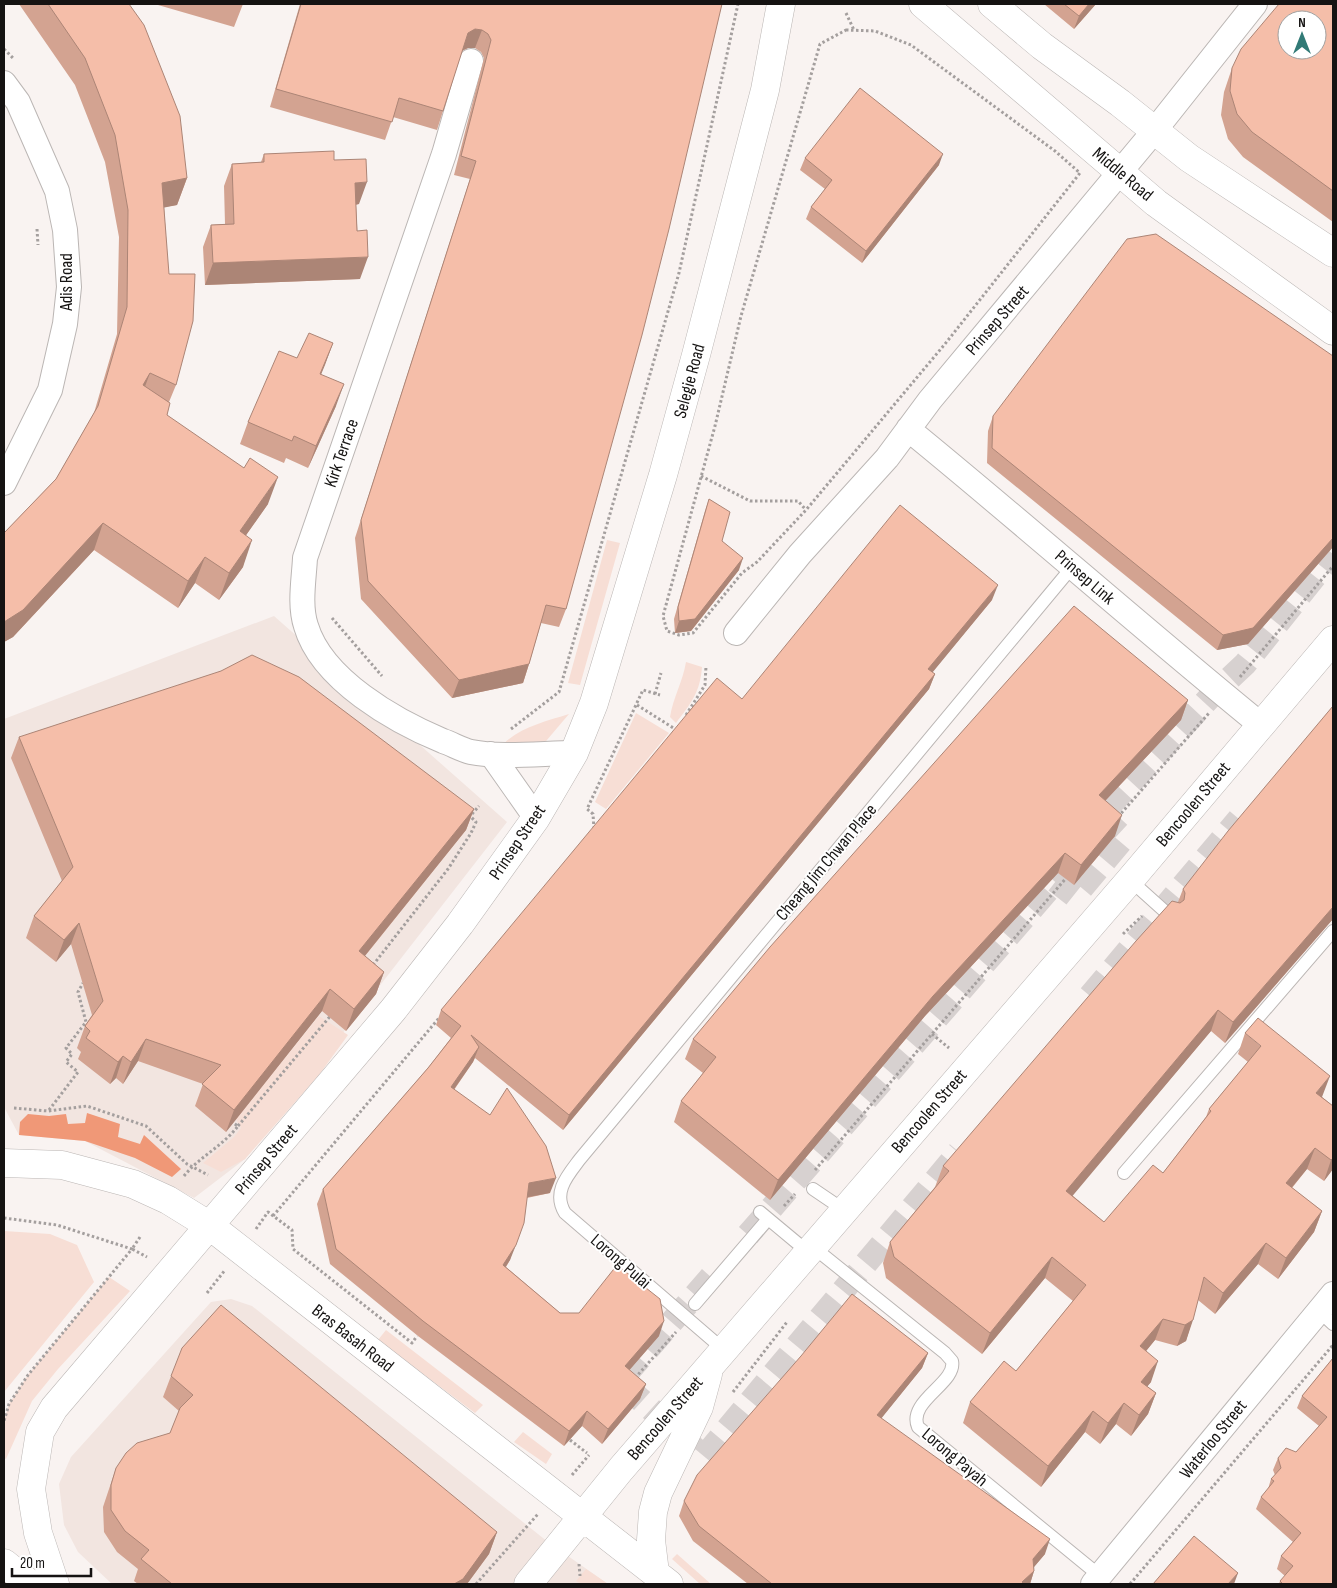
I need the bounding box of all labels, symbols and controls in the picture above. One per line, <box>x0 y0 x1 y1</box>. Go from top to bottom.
north arrow <box>1277 10 1327 60</box>
text: N <box>1298 14 1306 31</box>
street label: Middle Road <box>1088 143 1157 206</box>
street label: Adis Road <box>56 253 77 312</box>
street label: Prinsep Street <box>961 281 1034 360</box>
street label: Selegie Road <box>669 342 709 421</box>
street label: Kirk Terrace <box>320 416 363 490</box>
street label: Prinsep Link <box>1050 546 1119 609</box>
street label: Bencoolen Street <box>1152 757 1235 851</box>
street label: Prinsep Street <box>485 800 550 884</box>
street label: Cheang Jim Chwan Place <box>771 800 881 925</box>
street label: Bencoolen Street <box>887 1065 972 1158</box>
street label: Prinsep Street <box>231 1119 302 1199</box>
street label: Lorong Pulai <box>586 1230 655 1293</box>
street label: Bras Basah Road <box>308 1300 398 1377</box>
street label: Bencoolen Street <box>623 1372 708 1465</box>
street label: Waterloo Street <box>1175 1395 1252 1483</box>
street label: Lorong Payah <box>917 1424 992 1491</box>
scale bar <box>12 1546 91 1578</box>
text: 20 m <box>20 1554 45 1573</box>

